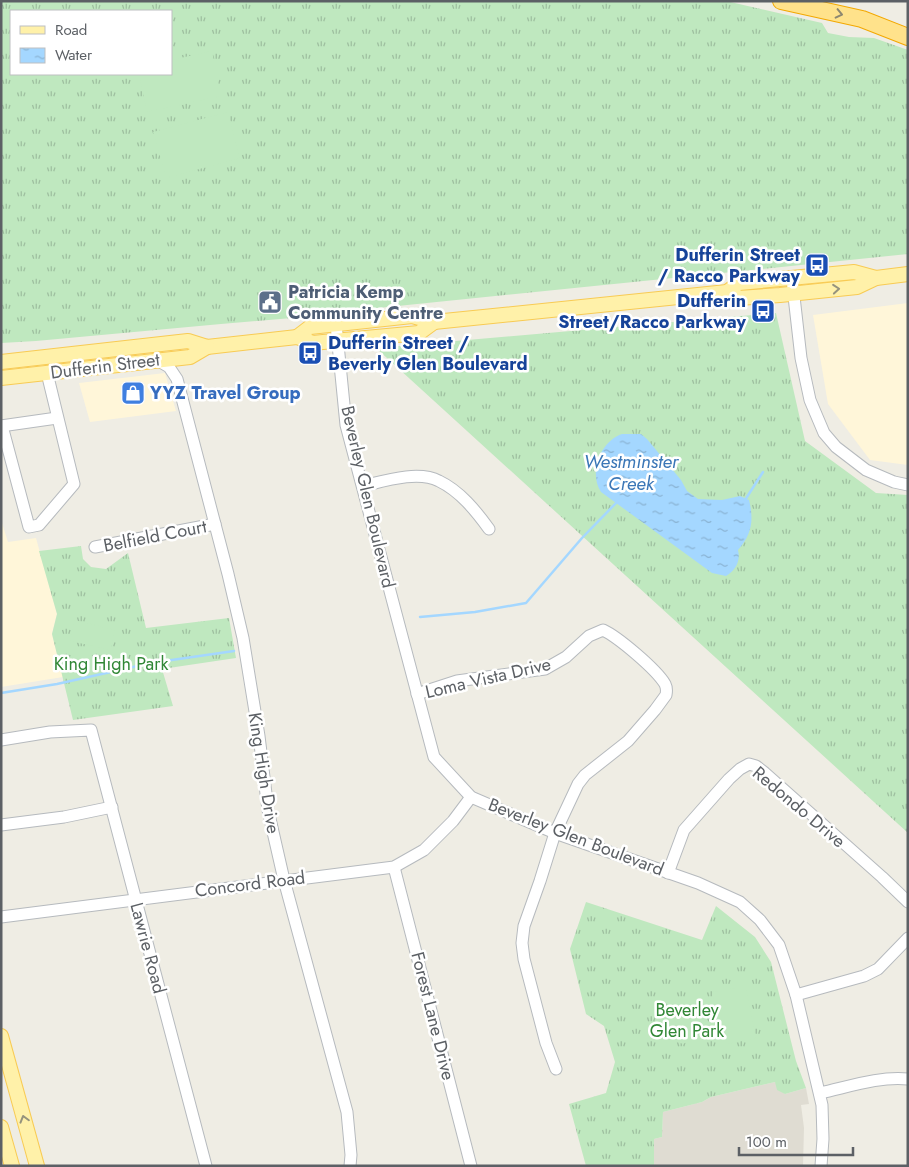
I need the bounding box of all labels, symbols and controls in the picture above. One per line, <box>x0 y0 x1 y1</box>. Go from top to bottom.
one-way arrow <box>834 8 843 19</box>
legend <box>10 10 172 75</box>
text: Road <box>55 19 87 41</box>
text: Water <box>55 44 93 66</box>
place label: Dufferin Street / Racco Parkway <box>657 242 801 289</box>
bus stop icon: Dufferin Street / Racco Parkway <box>804 252 830 278</box>
place label: Patricia Kemp Community Centre <box>288 279 443 326</box>
one-way arrow <box>832 283 840 294</box>
place label: Dufferin Street/Racco Parkway <box>558 288 747 335</box>
public building icon: Patricia Kemp Community Centre <box>257 289 283 315</box>
bus stop icon: Dufferin Street/Racco Parkway <box>750 298 776 324</box>
place label: Dufferin Street / Beverly Glen Boulevard <box>328 330 528 377</box>
bus stop icon: Dufferin Street / Beverly Glen Boulevard <box>297 340 323 366</box>
street label: Dufferin Street <box>49 346 162 386</box>
shop icon: YYZ Travel Group <box>120 380 146 406</box>
place label: YYZ Travel Group <box>149 380 301 406</box>
street label: Beverley Glen Boulevard <box>334 403 402 591</box>
water label: Westminster Creek <box>584 448 680 497</box>
street label: Belfield Court <box>101 513 209 559</box>
park label: King High Park <box>54 651 168 677</box>
street label: Loma Vista Drive <box>423 651 553 705</box>
street label: King High Drive <box>242 710 286 836</box>
street label: Redondo Drive <box>747 760 851 854</box>
street label: Beverley Glen Boulevard <box>484 791 668 883</box>
street label: Concord Road <box>193 864 307 904</box>
street label: Lawrie Road <box>123 900 173 996</box>
street label: Forest Lane Drive <box>405 949 461 1083</box>
park label: Beverley Glen Park <box>650 997 724 1044</box>
one-way arrow <box>19 1114 30 1123</box>
scale bar <box>739 1124 853 1156</box>
text: 100 m <box>746 1131 787 1153</box>

